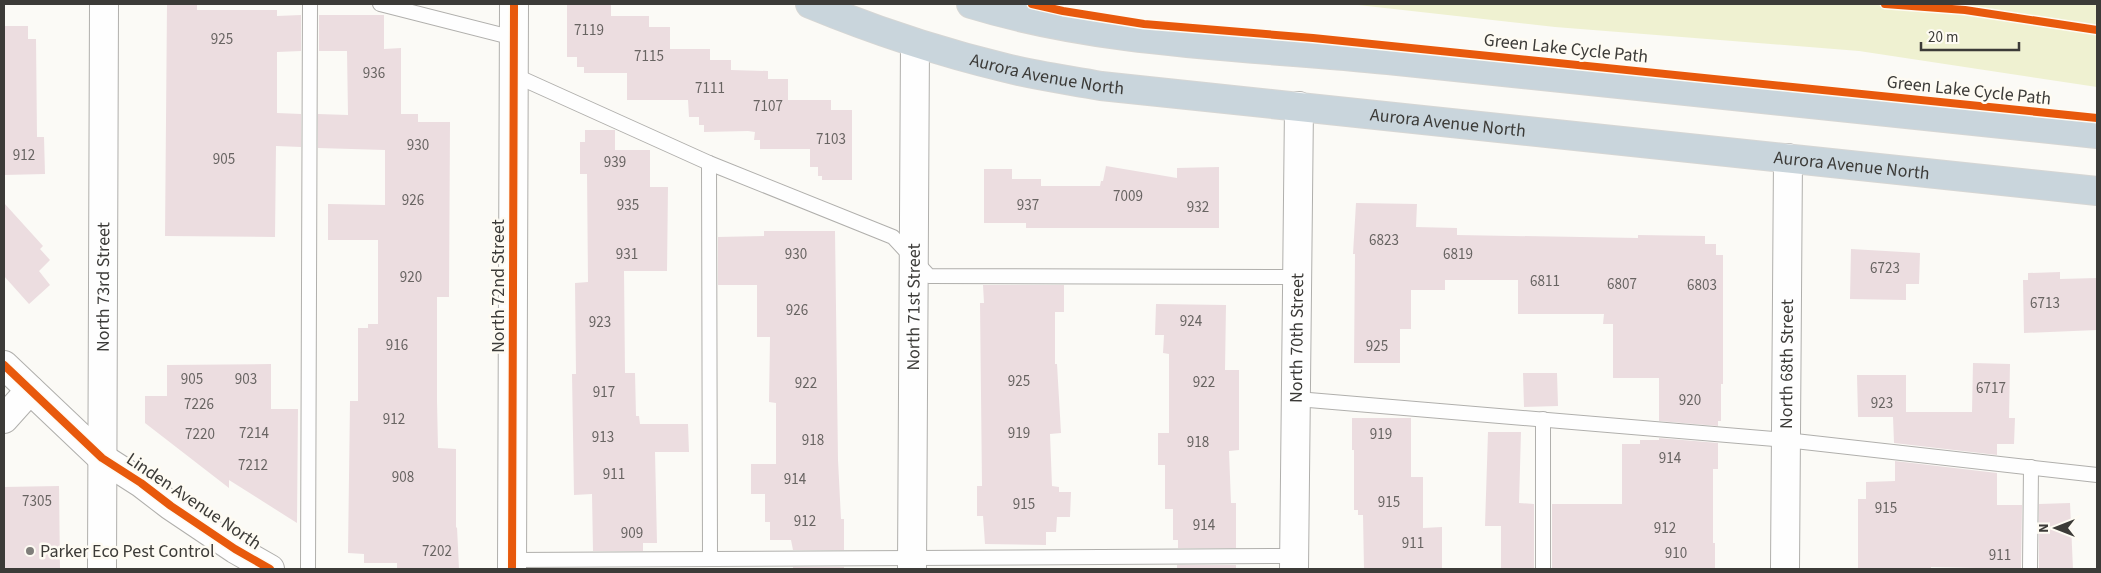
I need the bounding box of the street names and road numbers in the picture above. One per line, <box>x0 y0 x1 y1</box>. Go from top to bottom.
street label: Green Lake Cycle Path <box>1482 27 1649 70</box>
street label: Aurora Avenue North <box>967 47 1125 101</box>
street label: Green Lake Cycle Path <box>1885 69 2052 112</box>
street label: Aurora Avenue North <box>1369 102 1527 144</box>
street label: Aurora Avenue North <box>1773 145 1931 186</box>
street label: North 72nd Street <box>486 219 511 353</box>
street label: North 73rd Street <box>91 222 116 352</box>
street label: North 71st Street <box>901 243 927 371</box>
street label: North 70th Street <box>1284 273 1310 403</box>
street label: North 68th Street <box>1774 299 1800 429</box>
street label: Linden Avenue North <box>121 447 266 556</box>

